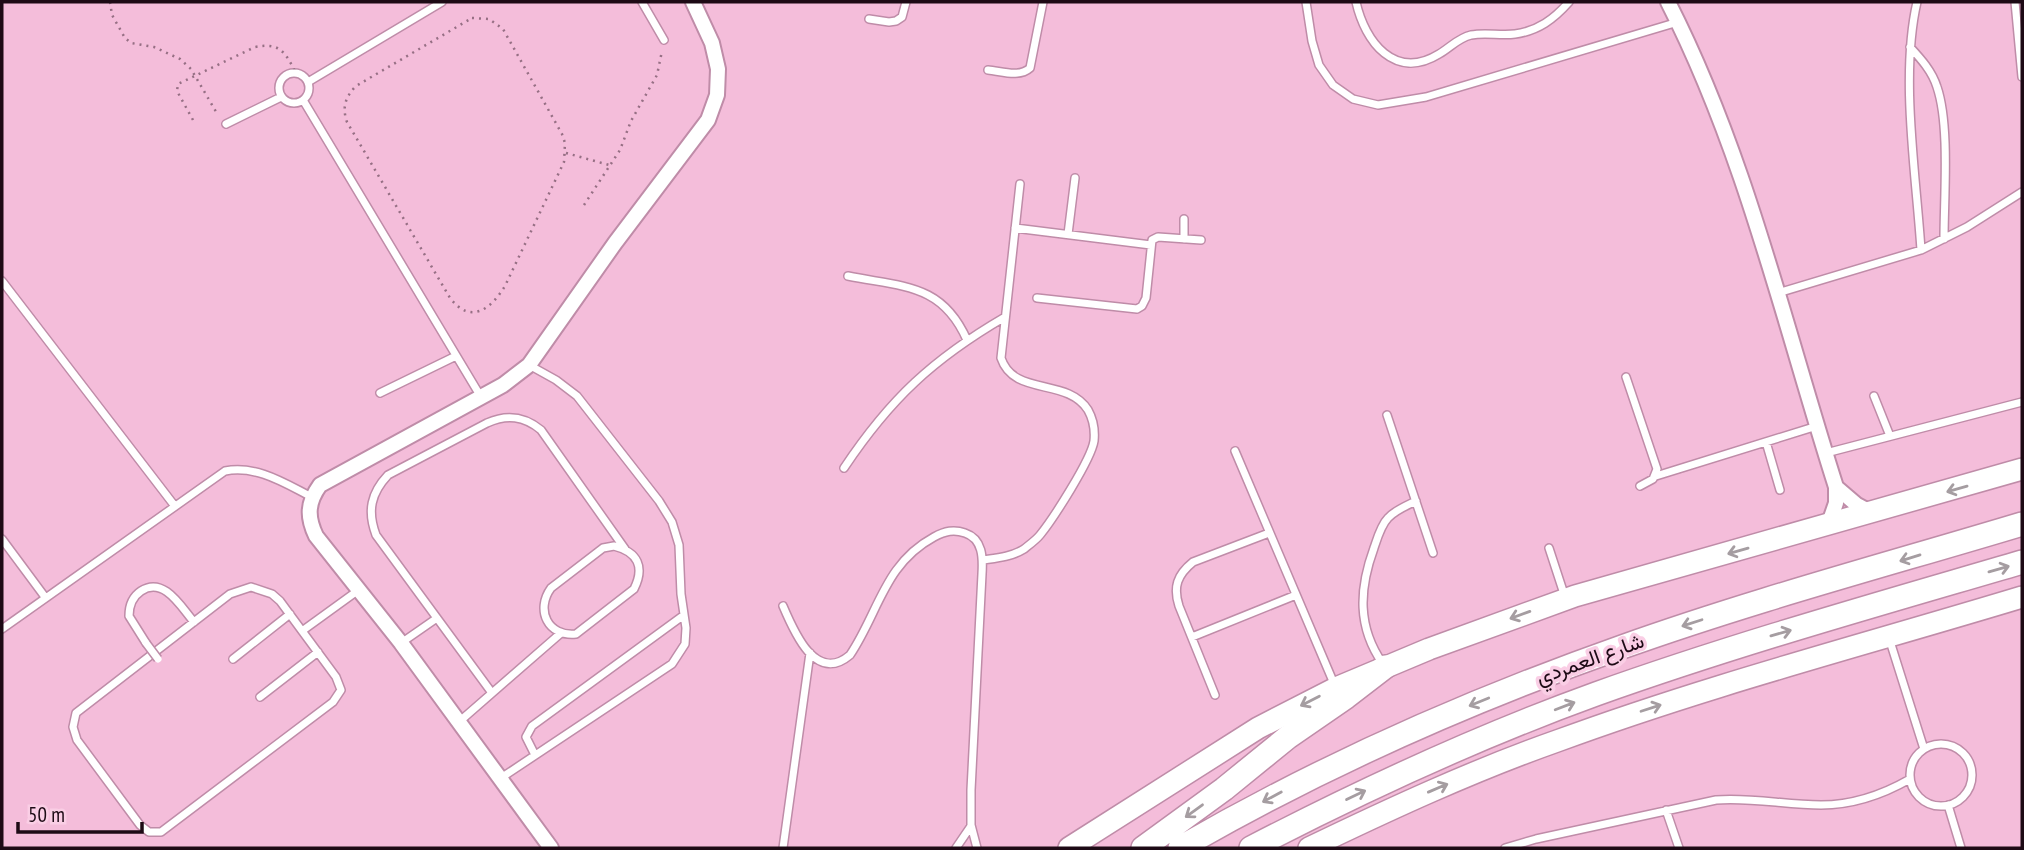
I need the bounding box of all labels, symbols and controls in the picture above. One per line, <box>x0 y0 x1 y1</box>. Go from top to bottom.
one-way arrow <box>1946 483 1968 496</box>
one-way arrow <box>1727 545 1750 558</box>
one-way arrow <box>1899 552 1921 565</box>
one-way arrow <box>1988 561 2010 574</box>
one-way arrow <box>1509 610 1531 622</box>
one-way arrow <box>1681 618 1703 631</box>
one-way arrow <box>1769 626 1791 639</box>
street label: شارع العمردي <box>1532 627 1649 694</box>
one-way arrow <box>1300 695 1320 709</box>
one-way arrow <box>1468 696 1490 709</box>
one-way arrow <box>1554 698 1575 711</box>
one-way arrow <box>1639 701 1661 714</box>
one-way arrow <box>1427 781 1448 794</box>
one-way arrow <box>1345 788 1366 802</box>
scale bar <box>18 790 142 834</box>
one-way arrow <box>1262 791 1283 805</box>
text: 50 m <box>28 801 65 828</box>
one-way arrow <box>1185 804 1204 819</box>

